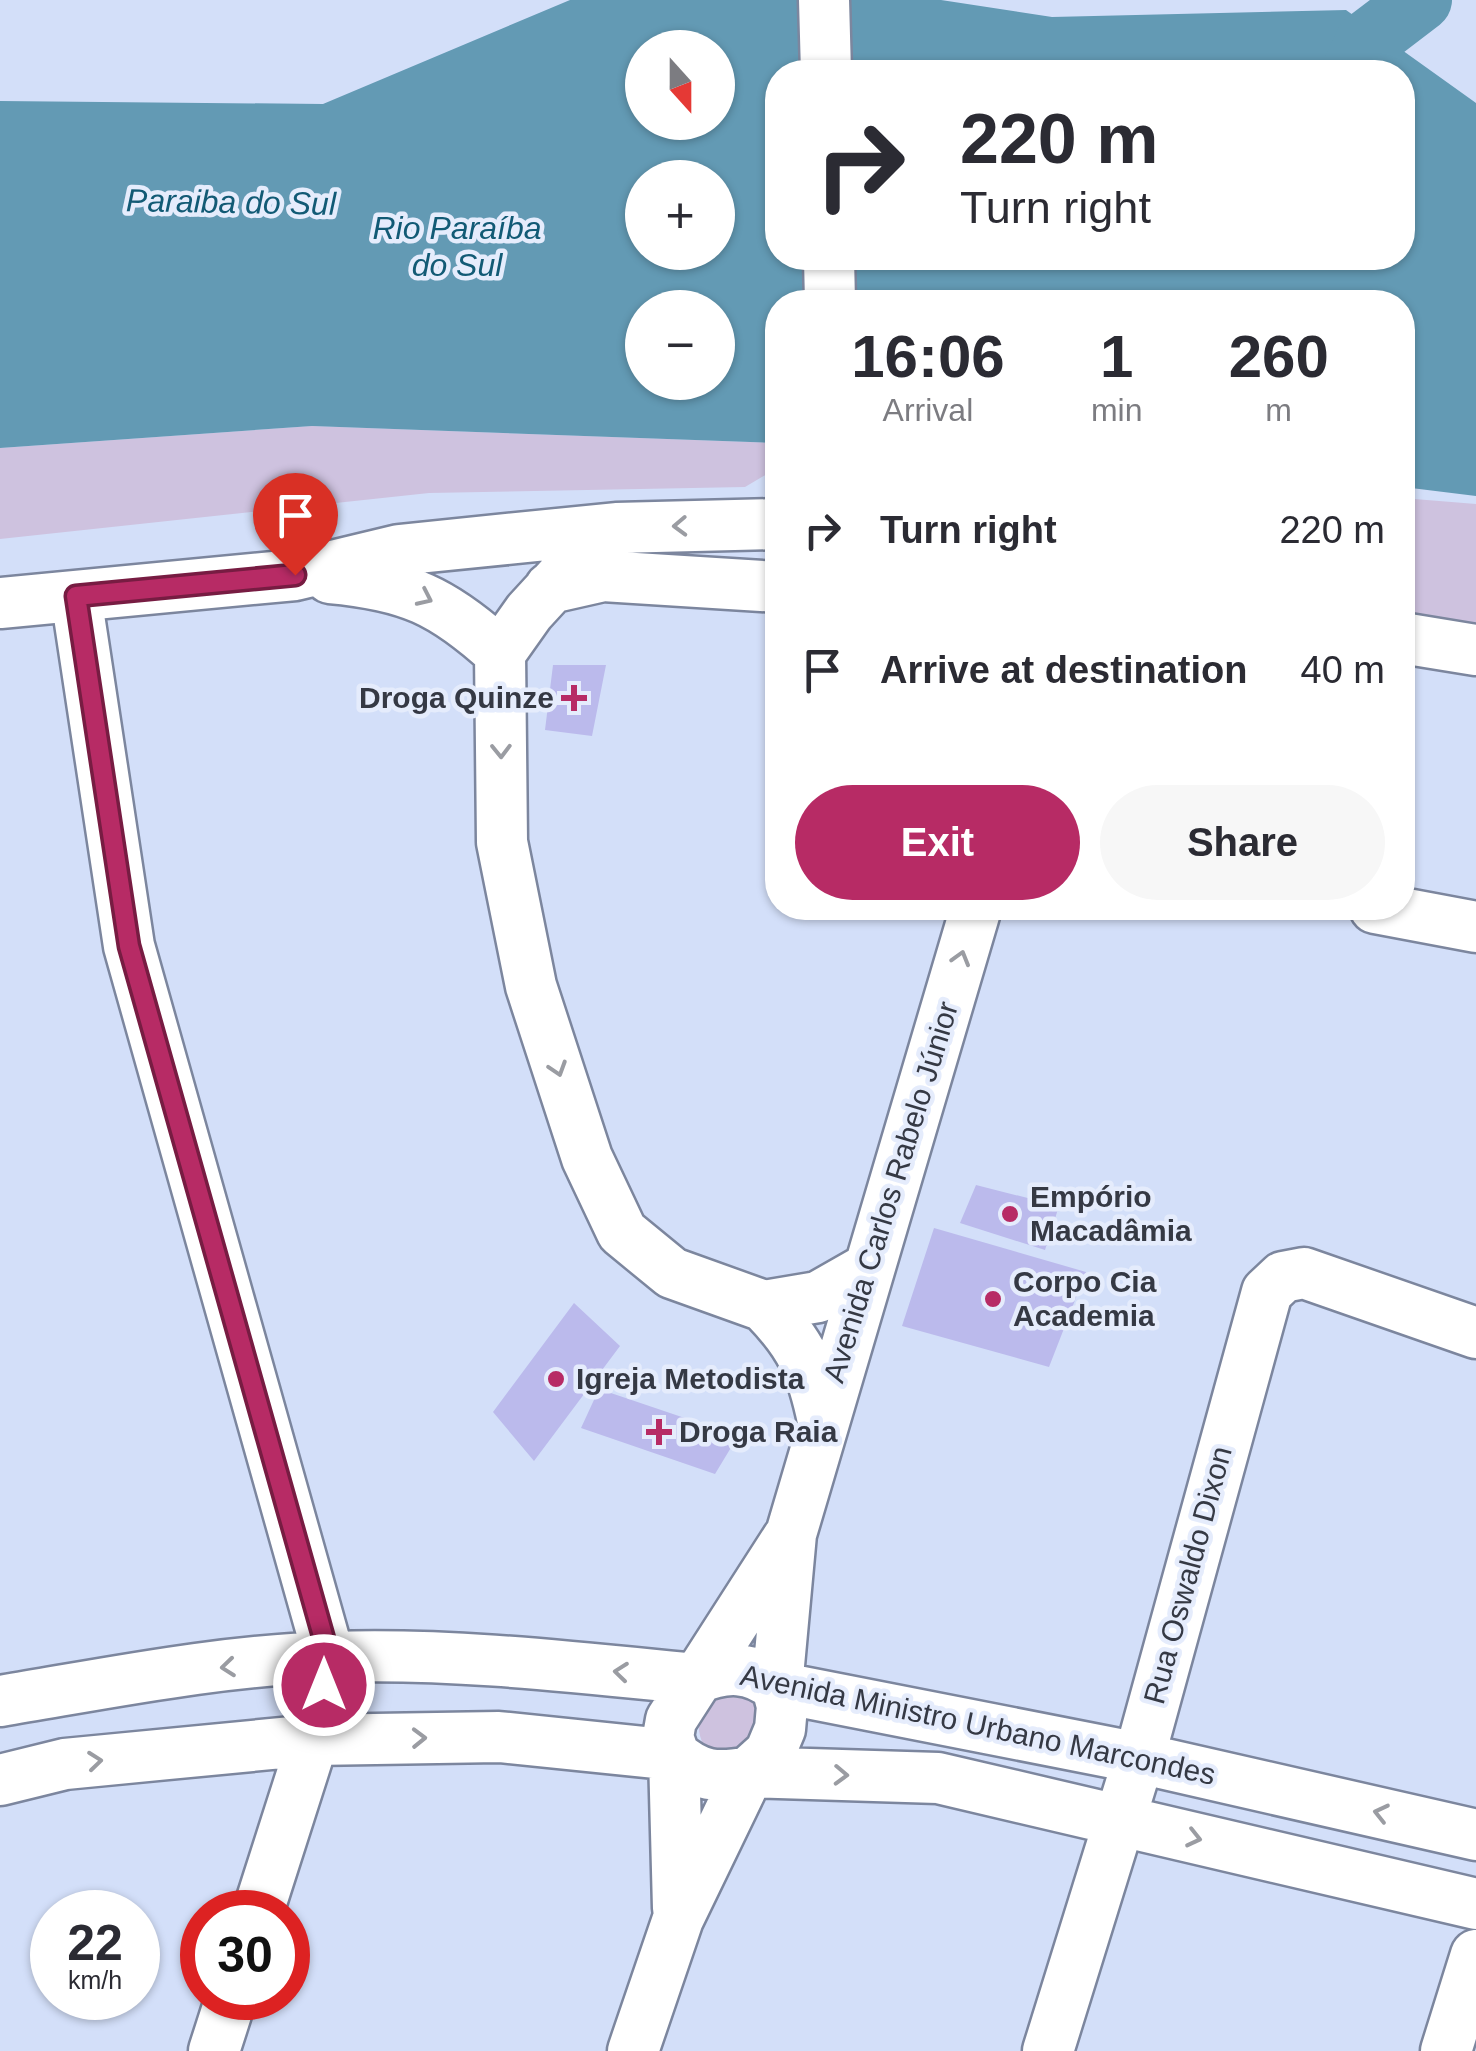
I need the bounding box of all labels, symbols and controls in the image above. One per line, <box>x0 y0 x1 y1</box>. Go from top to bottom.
north arrow <box>625 30 735 140</box>
map controls <box>625 30 735 400</box>
icon: right <box>795 100 925 230</box>
text: 220 m <box>960 100 1158 178</box>
button: + <box>625 160 735 270</box>
water label: Paraiba do Sul <box>126 182 337 222</box>
text: Turn right <box>960 182 1151 233</box>
water label: Rio Paraíba do Sul <box>373 210 541 283</box>
button: − <box>625 290 735 400</box>
text: 16:06 <box>851 323 1005 390</box>
text: 1 <box>1100 323 1133 390</box>
text: 260 <box>1229 323 1329 390</box>
text: Arrival <box>883 392 973 428</box>
text: min <box>1091 392 1142 428</box>
text: m <box>1265 392 1292 428</box>
pin <box>253 473 338 576</box>
icon: arrive <box>268 488 323 543</box>
icon: right <box>795 503 850 558</box>
text: Turn right <box>880 509 1057 551</box>
text: 220 m <box>1279 509 1385 551</box>
one-way arrow <box>672 515 688 536</box>
one-way arrow <box>415 586 433 606</box>
icon: arrive <box>795 643 850 698</box>
text: Arrive at destination <box>880 649 1247 691</box>
text: 40 m <box>1301 649 1385 691</box>
place label: Droga Quinze <box>359 681 554 714</box>
marker: Droga Quinze <box>563 687 585 709</box>
one-way arrow <box>490 744 512 759</box>
button: Exit <box>795 785 1080 900</box>
button: Share <box>1100 785 1385 900</box>
one-way arrow <box>949 951 970 968</box>
street label: Avenida Carlos Rabelo Júnior <box>817 998 964 1386</box>
one-way arrow <box>546 1059 566 1076</box>
place label: Empório Macadâmia <box>1030 1180 1192 1247</box>
marker: Empório Macadâmia <box>999 1203 1021 1225</box>
place label: Corpo Cia Academia <box>1013 1265 1157 1332</box>
marker: Corpo Cia Academia <box>982 1288 1004 1310</box>
place label: Igreja Metodista <box>576 1362 805 1395</box>
marker: Igreja Metodista <box>545 1368 567 1390</box>
place label: Droga Raia <box>679 1415 838 1448</box>
marker: Droga Raia <box>648 1421 670 1443</box>
street label: Rua Oswaldo Dixon <box>1137 1443 1238 1707</box>
position arrow <box>272 1633 376 1737</box>
one-way arrow <box>219 1656 235 1678</box>
street label: Avenida Ministro Urbano Marcondes <box>738 1658 1219 1791</box>
one-way arrow <box>613 1662 629 1683</box>
one-way arrow <box>412 1728 428 1749</box>
one-way arrow <box>88 1751 104 1773</box>
one-way arrow <box>833 1764 849 1785</box>
one-way arrow <box>1373 1804 1390 1825</box>
one-way arrow <box>1185 1826 1202 1847</box>
speed limit sign: 30 <box>180 1890 310 2020</box>
text: 22 <box>67 1915 123 1971</box>
text: km/h <box>68 1966 122 1994</box>

